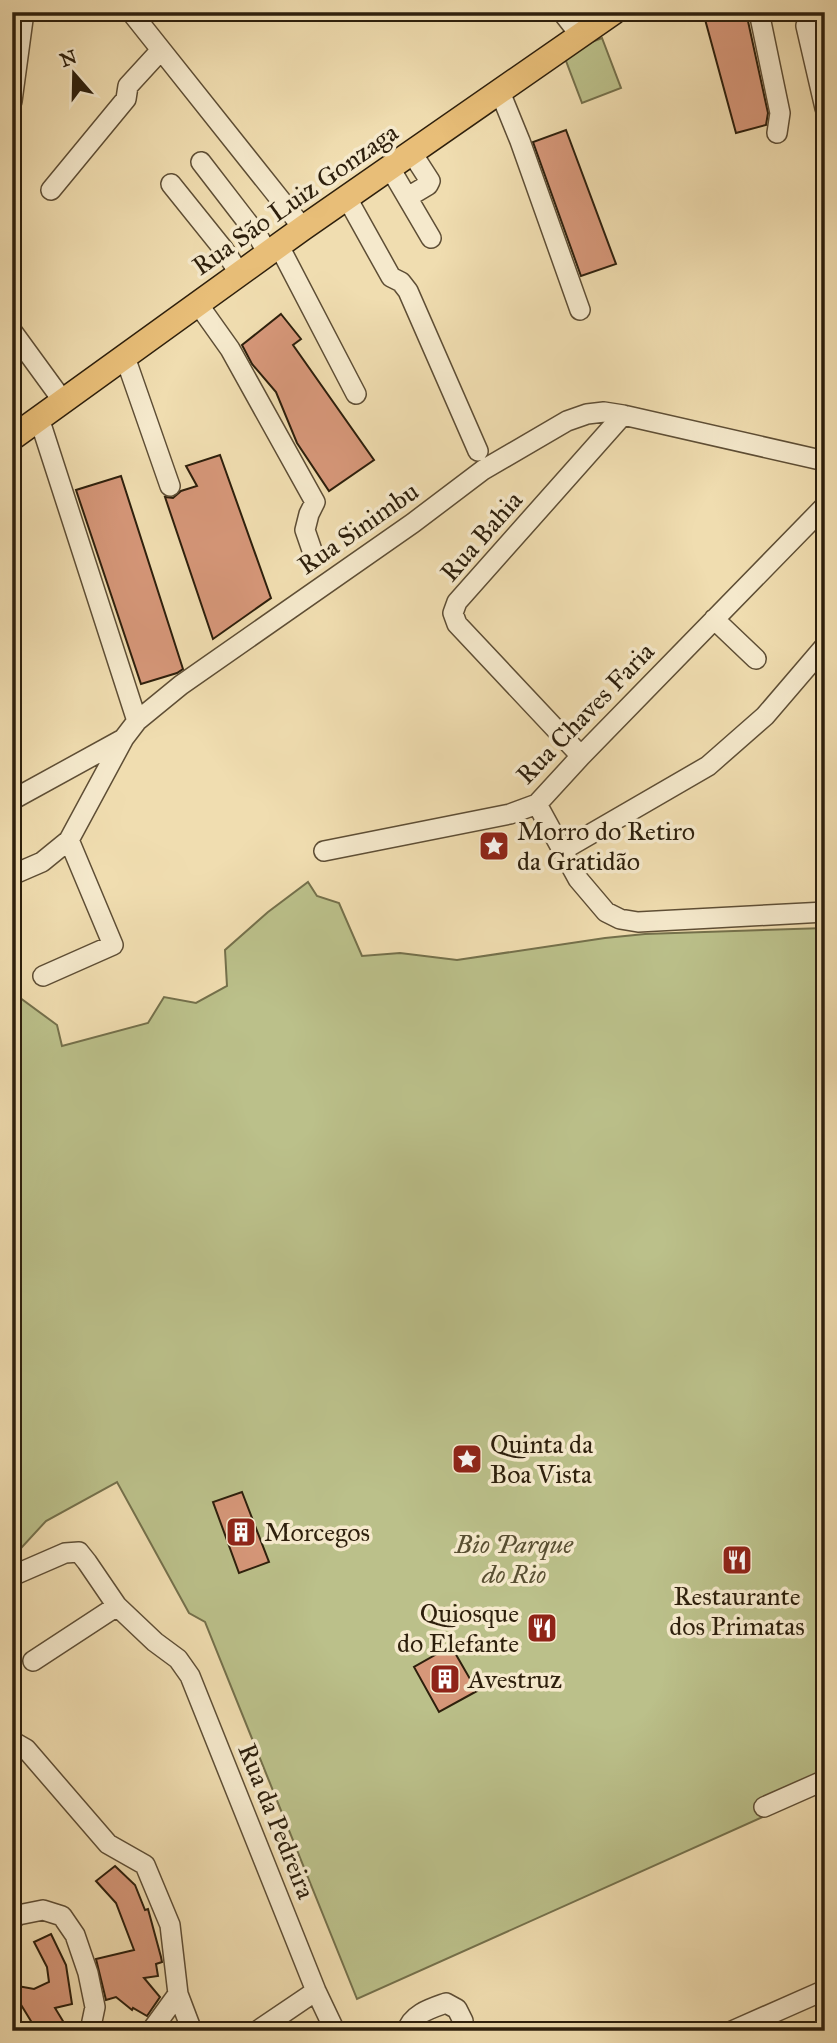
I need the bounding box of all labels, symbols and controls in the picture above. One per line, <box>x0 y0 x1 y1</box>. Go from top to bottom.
north arrow <box>38 38 108 108</box>
text: N <box>57 45 80 72</box>
street label: Rua São Luiz Gonzaga <box>186 116 404 282</box>
street label: Rua Sinimbu <box>292 475 425 581</box>
street label: Rua Bahia <box>433 484 529 588</box>
street label: Rua Chaves Faria <box>509 635 661 791</box>
place label: Morro do Retiro da Gratidão <box>517 815 695 877</box>
place icon: Morro do Retiro da Gratidão <box>477 829 511 863</box>
place label: Quinta da Boa Vista <box>490 1428 593 1490</box>
place icon: Quinta da Boa Vista <box>450 1442 484 1476</box>
building icon: Morcegos <box>224 1515 258 1549</box>
place label: Morcegos <box>264 1516 370 1548</box>
park label: Bio Parque do Rio <box>454 1528 574 1590</box>
restaurant icon: Restaurante dos Primatas <box>720 1543 754 1577</box>
place label: Restaurante dos Primatas <box>669 1580 805 1642</box>
place label: Quiosque do Elefante <box>397 1597 519 1659</box>
restaurant icon: Quiosque do Elefante <box>525 1611 559 1645</box>
building icon: Avestruz <box>428 1662 462 1696</box>
place label: Avestruz <box>467 1663 562 1695</box>
street label: Rua da Pedreira <box>231 1739 323 1903</box>

